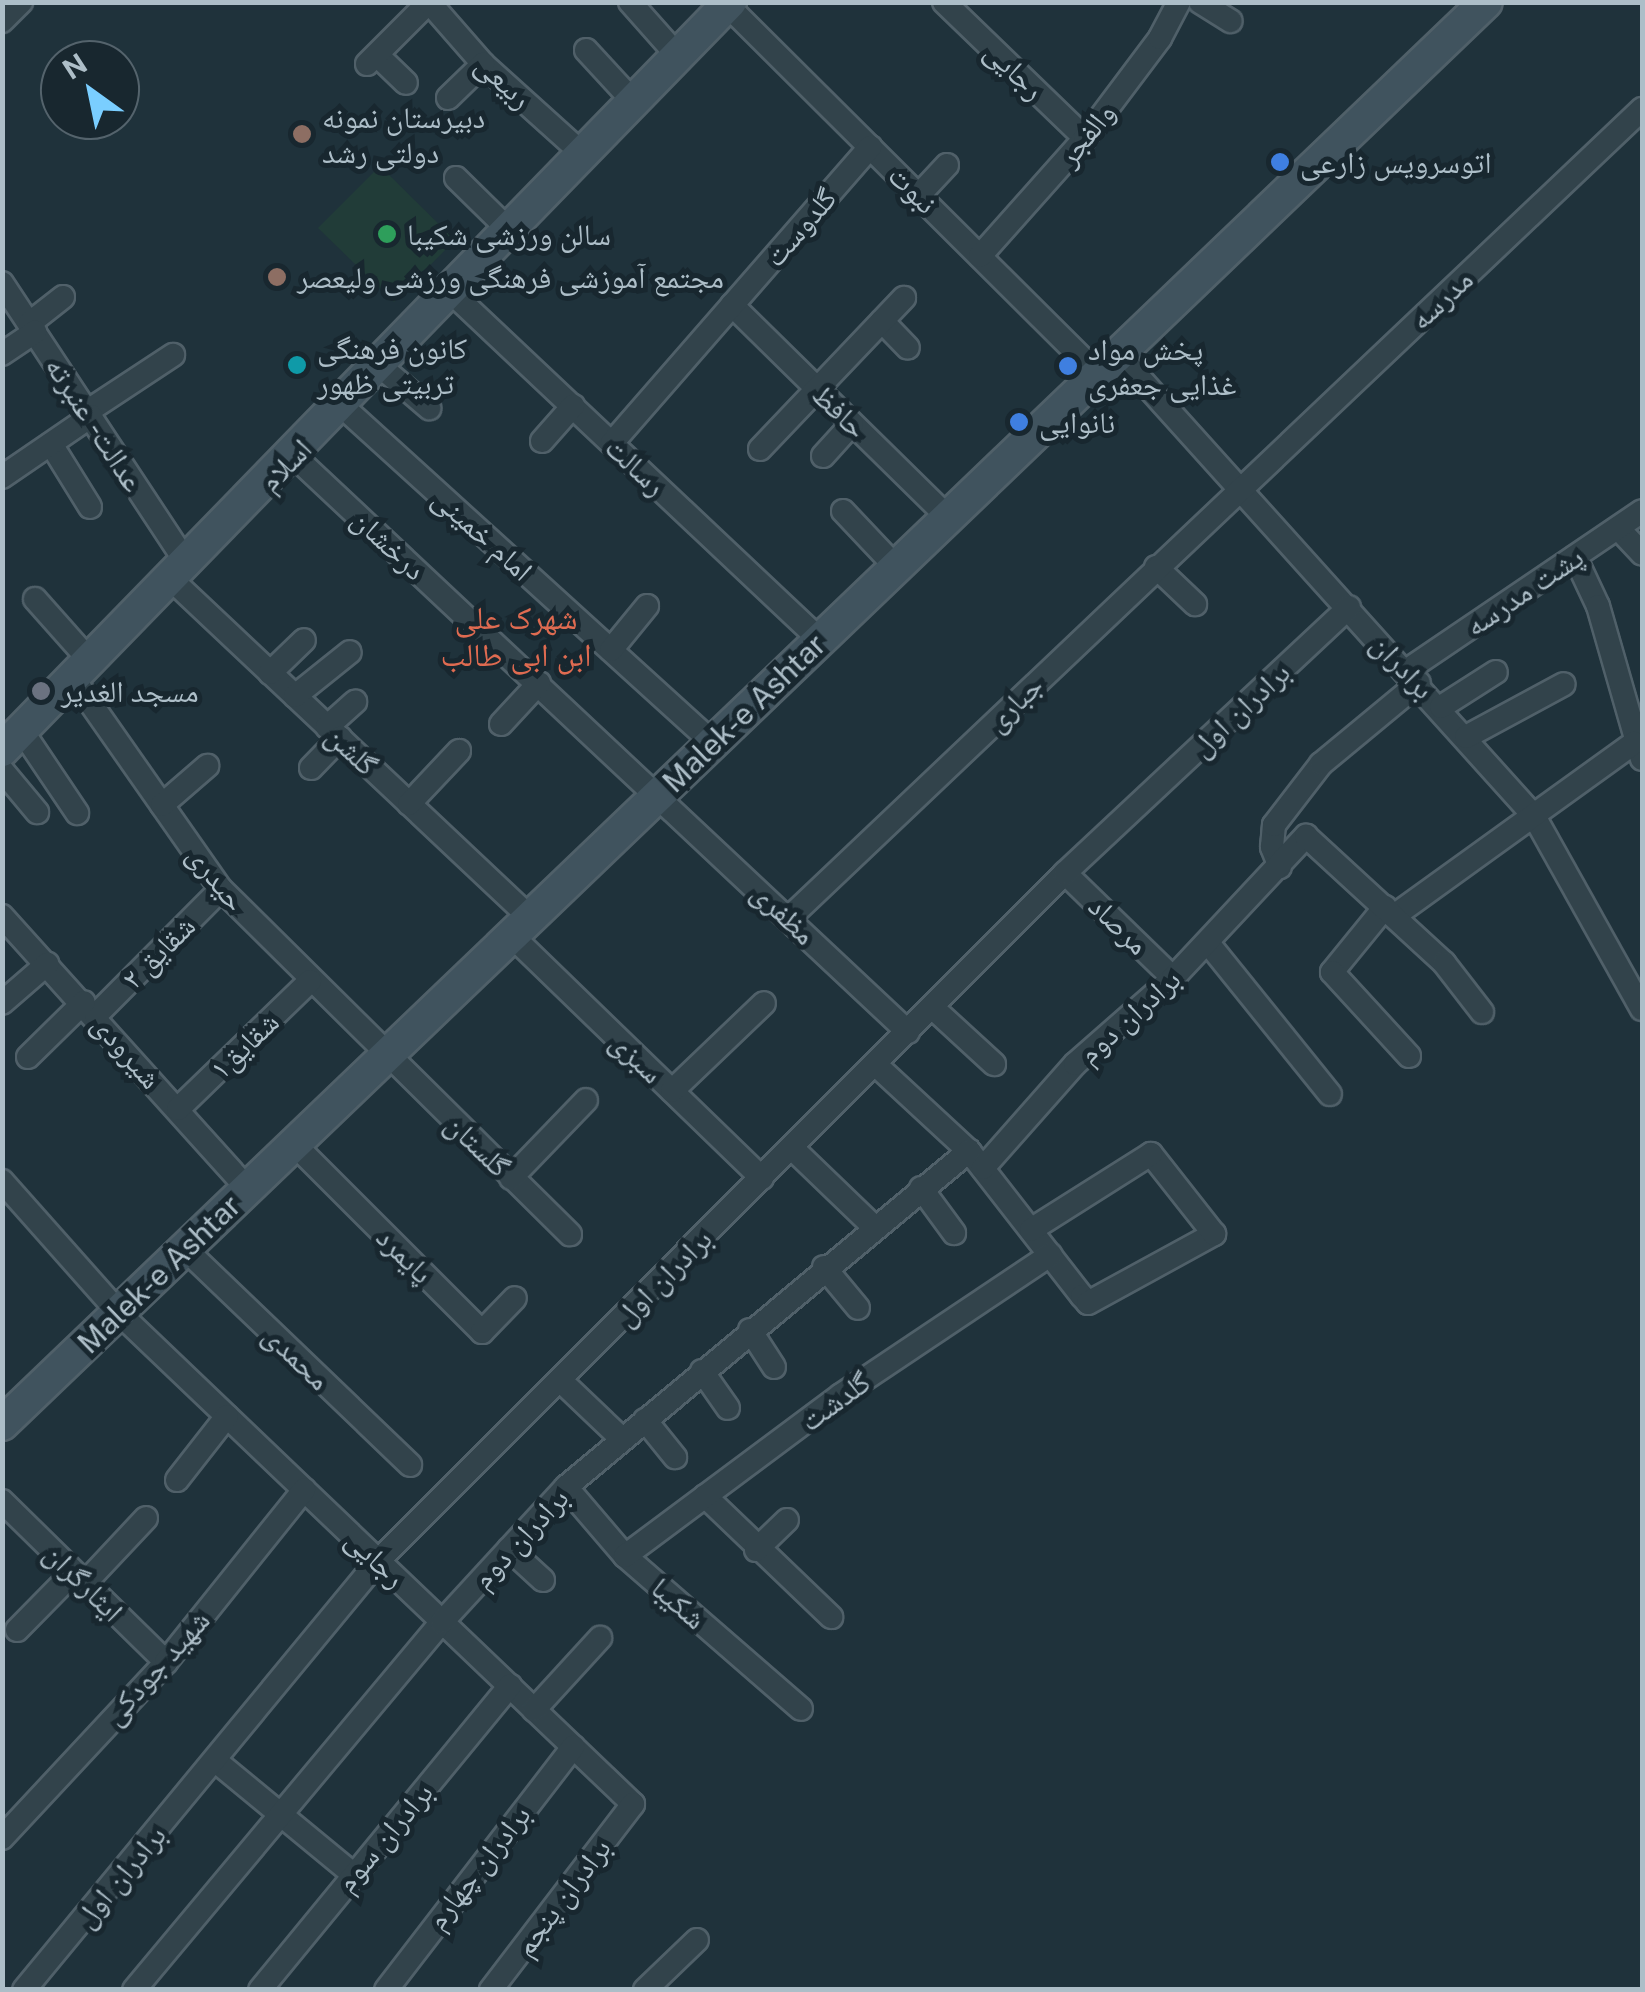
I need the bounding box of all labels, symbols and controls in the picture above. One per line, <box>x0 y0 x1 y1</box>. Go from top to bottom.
street label: رجایی <box>978 33 1052 107</box>
north arrow <box>40 40 140 140</box>
text: N <box>56 46 93 86</box>
street label: ربیعی <box>468 46 540 116</box>
street label: والفجر <box>1050 95 1122 173</box>
place label: دبیرستان نمونه دولتی رشد <box>322 99 485 170</box>
marker: دبیرستان نمونه دولتی رشد <box>291 123 313 145</box>
place label: اتوسرویس زارعی <box>1300 144 1492 180</box>
marker: اتوسرویس زارعی <box>1269 151 1291 173</box>
street label: نبوت <box>881 157 945 221</box>
street label: گلدوست <box>756 180 844 274</box>
place label: سالن ورزشی شکیبا <box>407 216 611 252</box>
marker: سالن ورزشی شکیبا <box>376 223 398 245</box>
place label: مجتمع آموزشی فرهنگی ورزشی ولیعصر <box>297 259 724 295</box>
street label: مدرسه <box>1402 261 1480 337</box>
marker: مجتمع آموزشی فرهنگی ورزشی ولیعصر <box>266 266 288 288</box>
place label: کانون فرهنگی تربیتی ظهور <box>317 330 467 400</box>
place label: پخش مواد غذایی جعفری <box>1088 331 1236 402</box>
street label: عدالت - عنبرته <box>36 346 154 502</box>
marker: کانون فرهنگی تربیتی ظهور <box>286 354 308 376</box>
marker: پخش مواد غذایی جعفری <box>1057 355 1079 377</box>
street label: حافظ <box>805 376 875 446</box>
place label: نانوایی <box>1039 404 1115 440</box>
marker: نانوایی <box>1008 411 1030 433</box>
street label: رسالت <box>598 429 674 503</box>
street label: اسلام <box>251 431 319 499</box>
street label: امام خمینی <box>426 480 540 588</box>
street label: درخشان <box>344 501 434 587</box>
street label: پشت مدرسه <box>1458 538 1590 644</box>
district label: شهرک علی ابن ابی طالب <box>440 600 592 675</box>
street label: Malek-e Ashtar <box>655 626 833 800</box>
street label: برادران <box>1364 626 1442 706</box>
street label: برادران اول <box>1183 654 1297 764</box>
street label: جباری <box>978 667 1050 739</box>
place label: مسجد الغدیر <box>61 673 199 709</box>
marker: مسجد الغدیر <box>30 680 52 702</box>
street label: گلشن <box>319 717 385 783</box>
street label: حیدری <box>180 838 254 918</box>
street label: مظفری <box>745 874 823 952</box>
street label: مرصاد <box>1082 888 1156 962</box>
street label: شقایق ۲ <box>114 908 202 996</box>
street label: برادران دوم <box>1071 961 1187 1071</box>
street label: شقایق۱ <box>202 1004 286 1086</box>
street label: شیرودی <box>85 1006 169 1096</box>
street label: سبزی <box>603 1024 671 1090</box>
street label: گلستان <box>438 1106 518 1184</box>
street label: Malek-e Ashtar <box>70 1187 248 1361</box>
street label: پایمرد <box>369 1219 441 1291</box>
street label: برادران اول <box>607 1221 719 1333</box>
street label: محمدی <box>256 1317 338 1397</box>
street label: گلدشت <box>793 1363 877 1439</box>
street label: برادران دوم <box>464 1480 576 1596</box>
street label: رجایی <box>339 1521 413 1595</box>
street label: ایثارگران <box>37 1535 131 1629</box>
street label: شکیبا <box>644 1570 714 1636</box>
street label: شهید جودکی <box>95 1602 217 1732</box>
street label: برادران سوم <box>328 1775 440 1899</box>
street label: برادران چهارم <box>418 1798 538 1936</box>
street label: برادران اول <box>67 1817 173 1935</box>
street label: برادران پنجم <box>506 1831 618 1963</box>

